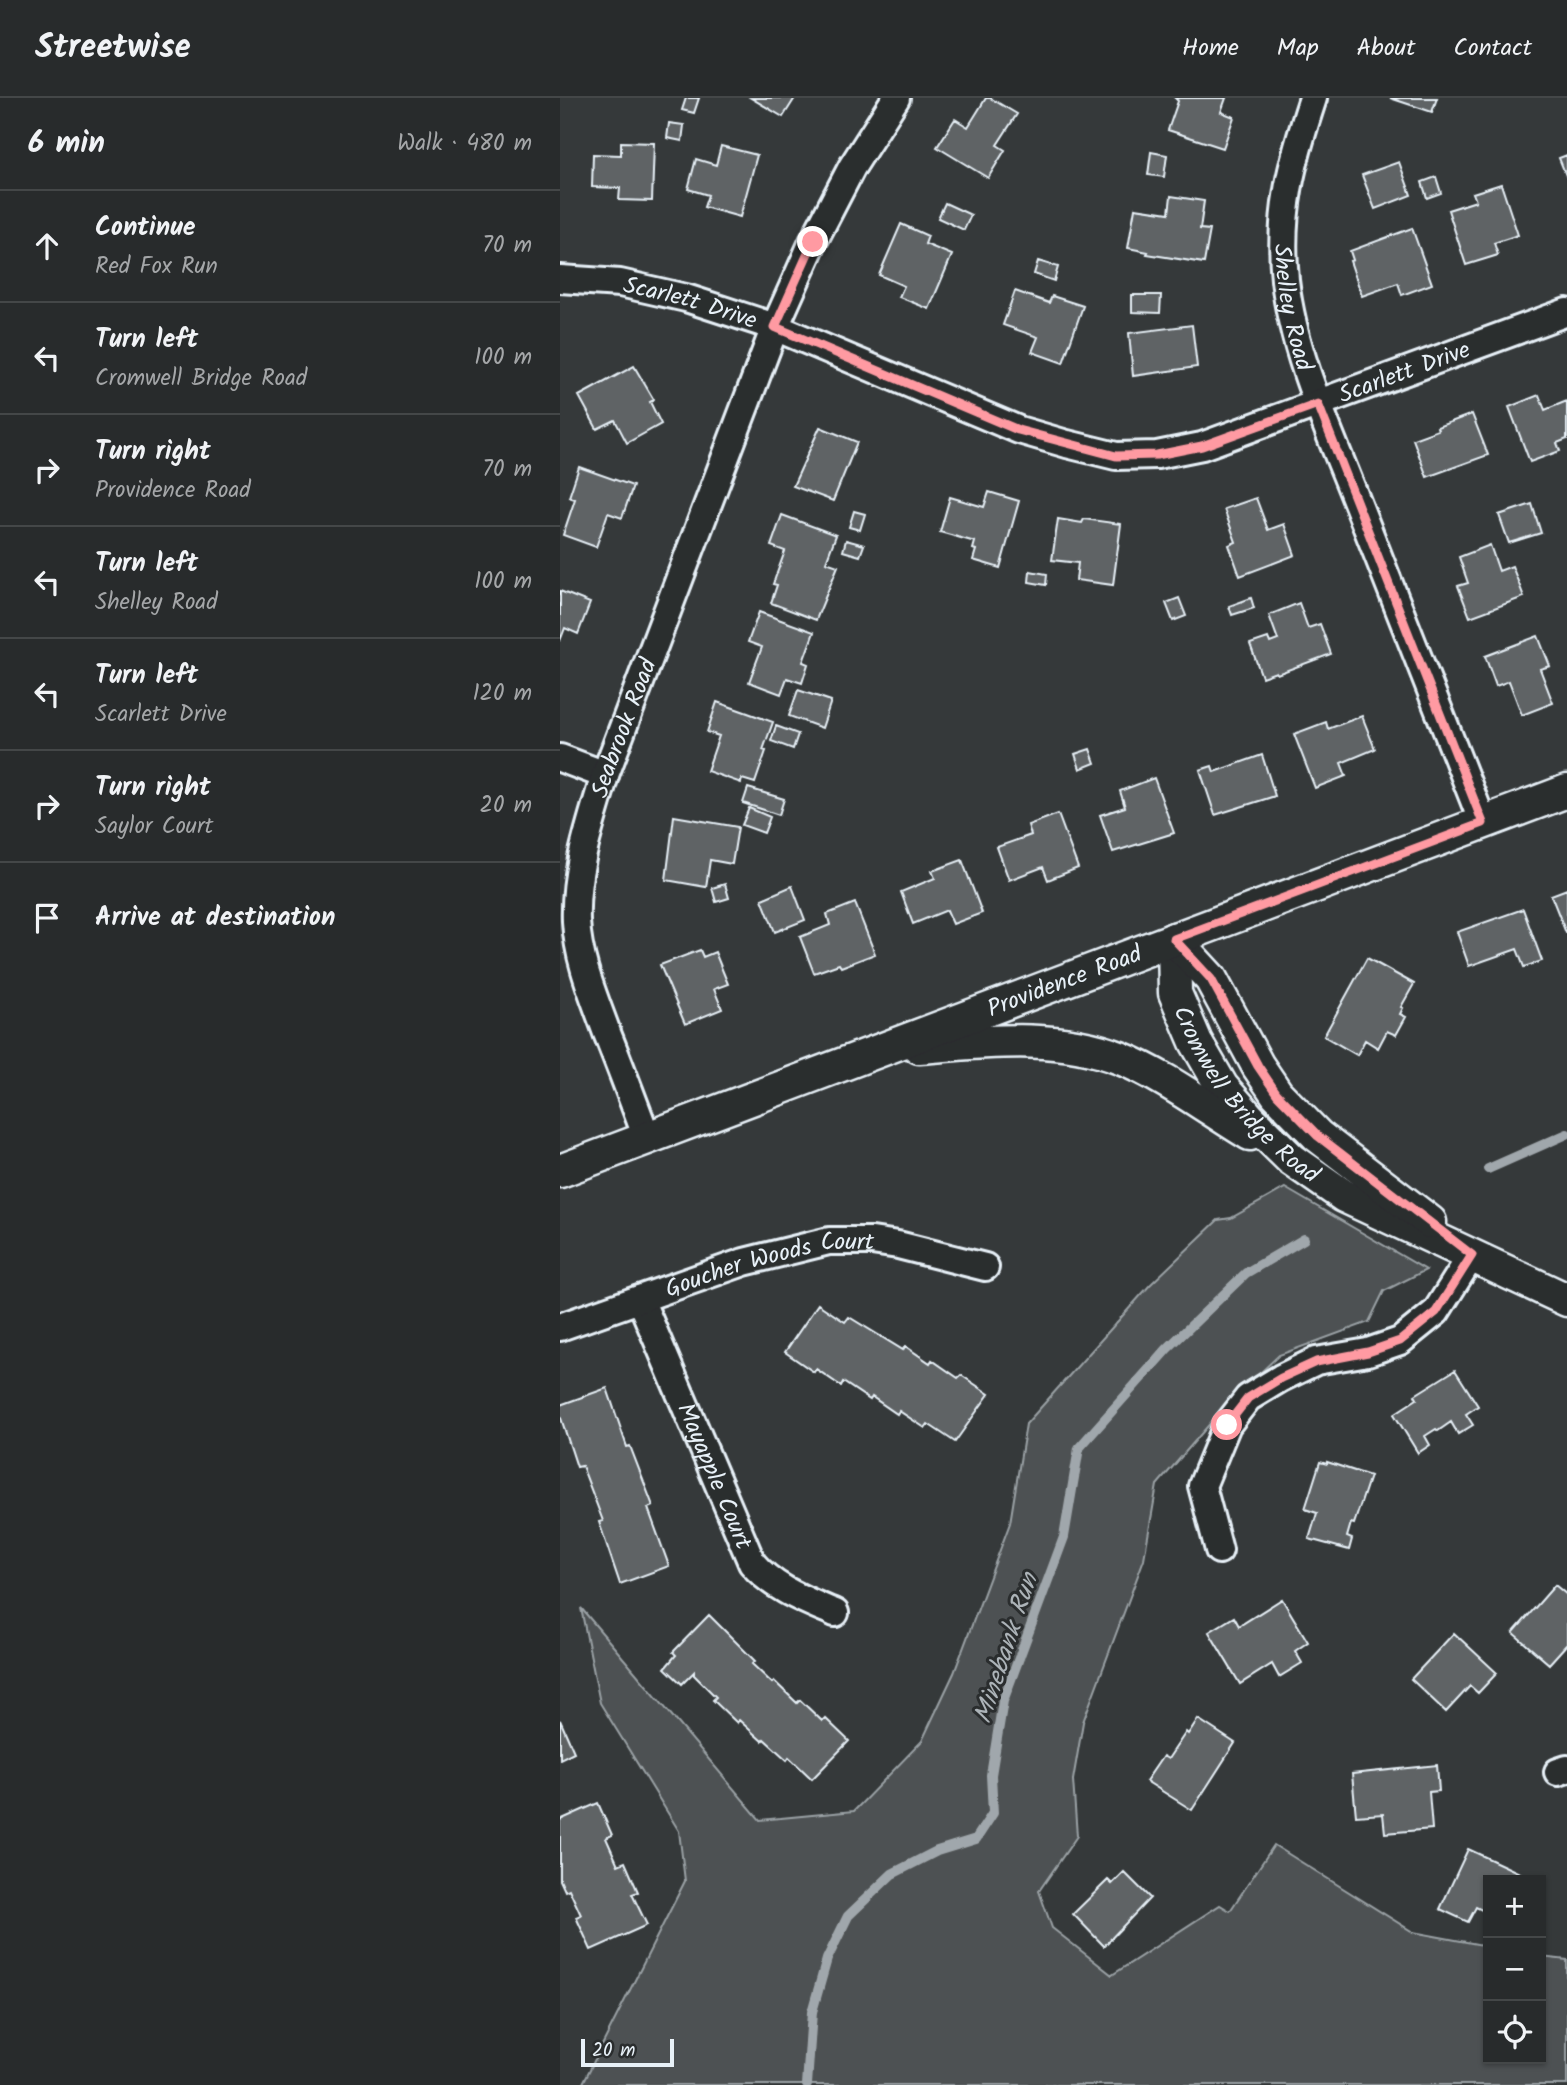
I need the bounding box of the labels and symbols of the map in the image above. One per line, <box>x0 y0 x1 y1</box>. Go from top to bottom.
route end <box>797 226 828 257</box>
street label: Shelley Road <box>1262 244 1323 377</box>
street label: Scarlett Drive <box>619 266 762 341</box>
street label: Scarlett Drive <box>1333 331 1476 415</box>
street label: Seabrook Road <box>581 652 669 803</box>
street label: Providence Road <box>982 935 1149 1029</box>
street label: Cromwell Bridge Road <box>1162 1000 1328 1195</box>
street label: Goucher Woods Court <box>660 1222 875 1309</box>
street label: Mayapple Court <box>665 1397 762 1556</box>
route start <box>1211 1409 1242 1440</box>
water label: Minebank Run <box>963 1566 1052 1729</box>
scale bar <box>581 2036 674 2068</box>

